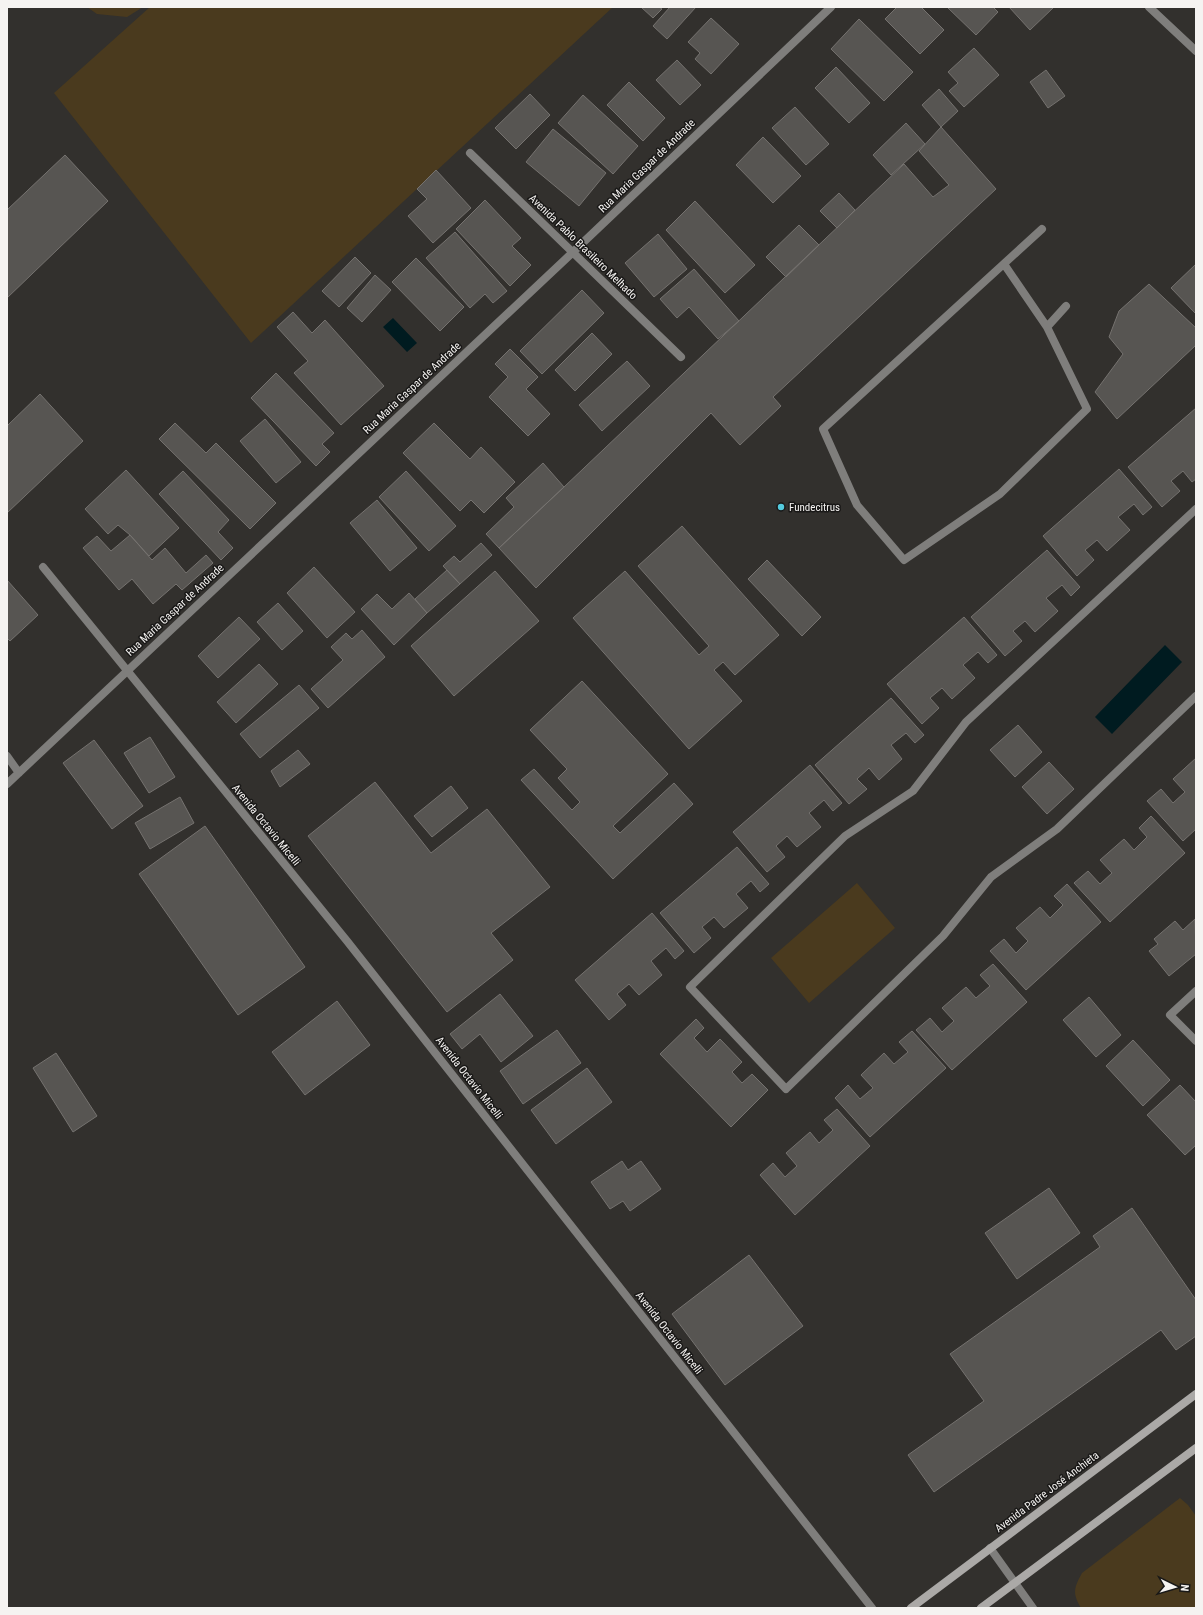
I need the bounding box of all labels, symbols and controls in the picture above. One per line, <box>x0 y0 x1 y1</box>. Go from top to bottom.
street label: Rua Maria Gaspar de Andrade <box>596 117 698 215</box>
street label: Avenida Pablo Brasileiro Melhado <box>526 192 640 302</box>
street label: Rua Maria Gaspar de Andrade <box>360 339 464 437</box>
place label: Fundecitrus <box>789 501 840 514</box>
marker: Fundecitrus <box>776 502 786 512</box>
street label: Rua Maria Gaspar de Andrade <box>123 561 227 659</box>
street label: Avenida Octavio Micelli <box>229 782 303 868</box>
street label: Avenida Octavio Micelli <box>433 1034 505 1122</box>
street label: Avenida Octavio Micelli <box>633 1289 705 1377</box>
street label: Avenida Padre José Anchieta <box>993 1449 1101 1535</box>
north arrow <box>1155 1567 1195 1607</box>
text: N <box>1178 1584 1191 1592</box>

